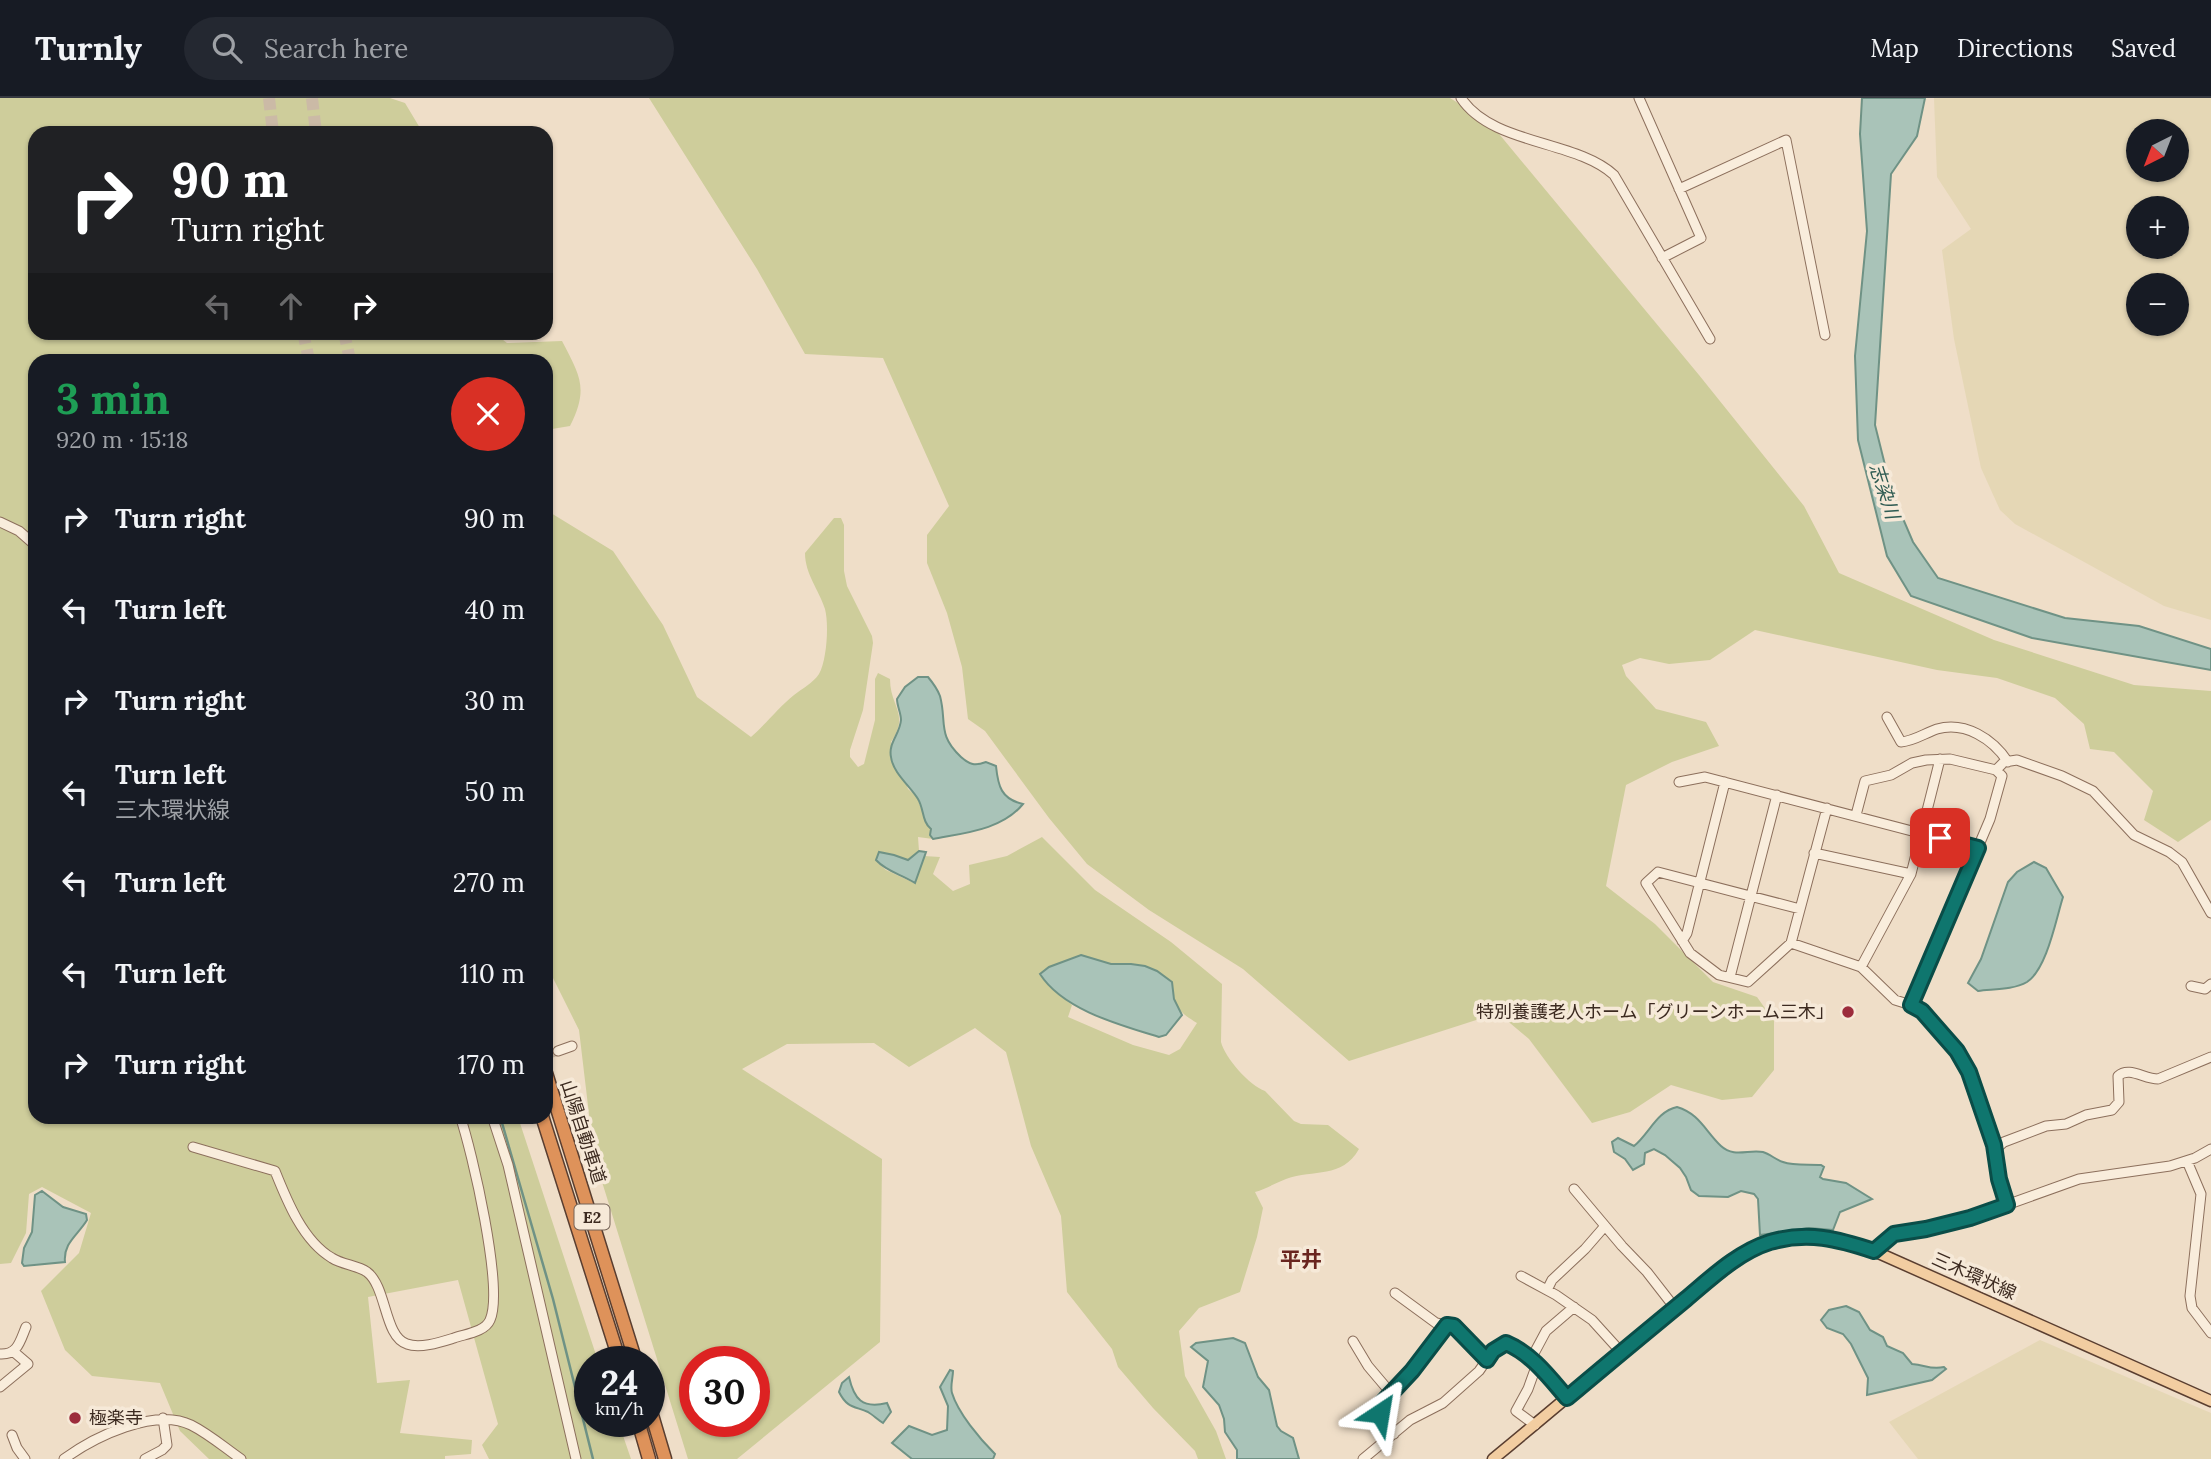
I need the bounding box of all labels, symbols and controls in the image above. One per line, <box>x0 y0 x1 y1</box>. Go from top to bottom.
search box <box>184 17 674 80</box>
text: Turnly <box>35 27 142 69</box>
icon: search <box>208 29 246 67</box>
text: Search here <box>264 32 408 65</box>
text: Map <box>1870 33 1919 64</box>
text: Directions <box>1957 33 2073 64</box>
text: Saved <box>2111 33 2176 64</box>
north arrow <box>2126 119 2189 182</box>
map controls <box>2126 119 2189 336</box>
text: 90 m <box>171 148 288 210</box>
icon: right <box>56 154 147 245</box>
button: + <box>2126 196 2189 259</box>
text: Turn right <box>171 209 324 250</box>
button: − <box>2126 273 2189 336</box>
icon: left <box>199 287 237 325</box>
icon: ahead <box>272 287 310 325</box>
icon: right <box>345 287 383 325</box>
text: 3 min <box>56 372 170 426</box>
button: close <box>451 377 525 451</box>
text: 920 m · 15:18 <box>56 425 188 454</box>
water label: 志染川 <box>1865 460 1906 524</box>
icon: right <box>56 500 94 538</box>
text: Turn right <box>115 502 246 535</box>
text: 90 m <box>464 502 525 535</box>
icon: left <box>56 591 94 629</box>
text: Turn left <box>115 593 226 626</box>
text: 40 m <box>465 593 525 626</box>
icon: right <box>56 682 94 720</box>
text: Turn right <box>115 684 246 717</box>
text: 30 m <box>464 684 525 717</box>
text: Turn left <box>115 758 226 791</box>
icon: left <box>56 773 94 811</box>
text: 50 m <box>465 775 525 808</box>
text: 三木環状線 <box>115 795 230 824</box>
pin <box>1910 808 1970 868</box>
icon: arrive <box>1921 819 1959 857</box>
icon: left <box>56 864 94 902</box>
text: Turn left <box>115 866 226 899</box>
text: 270 m <box>453 866 525 899</box>
icon: left <box>56 955 94 993</box>
text: Turn left <box>115 957 226 990</box>
text: 110 m <box>460 957 525 990</box>
place label: 特別養護老人ホーム「グリーンホーム三木」 <box>1476 1000 1834 1023</box>
marker: 特別養護老人ホーム「グリーンホーム三木」 <box>1840 1004 1856 1020</box>
icon: right <box>56 1046 94 1084</box>
text: Turn right <box>115 1048 246 1081</box>
text: 170 m <box>457 1048 525 1081</box>
street label: 山陽自動車道 <box>556 1077 611 1187</box>
road number: E2 <box>574 1204 610 1230</box>
district label: 平井 <box>1280 1246 1322 1273</box>
street label: 三木環状線 <box>1928 1247 2020 1304</box>
speed limit sign: 30 <box>679 1346 770 1437</box>
text: 24 <box>601 1360 638 1405</box>
position arrow <box>1343 1376 1417 1450</box>
text: km/h <box>595 1397 644 1420</box>
place label: 極楽寺 <box>89 1406 143 1429</box>
marker: 極楽寺 <box>67 1410 83 1426</box>

